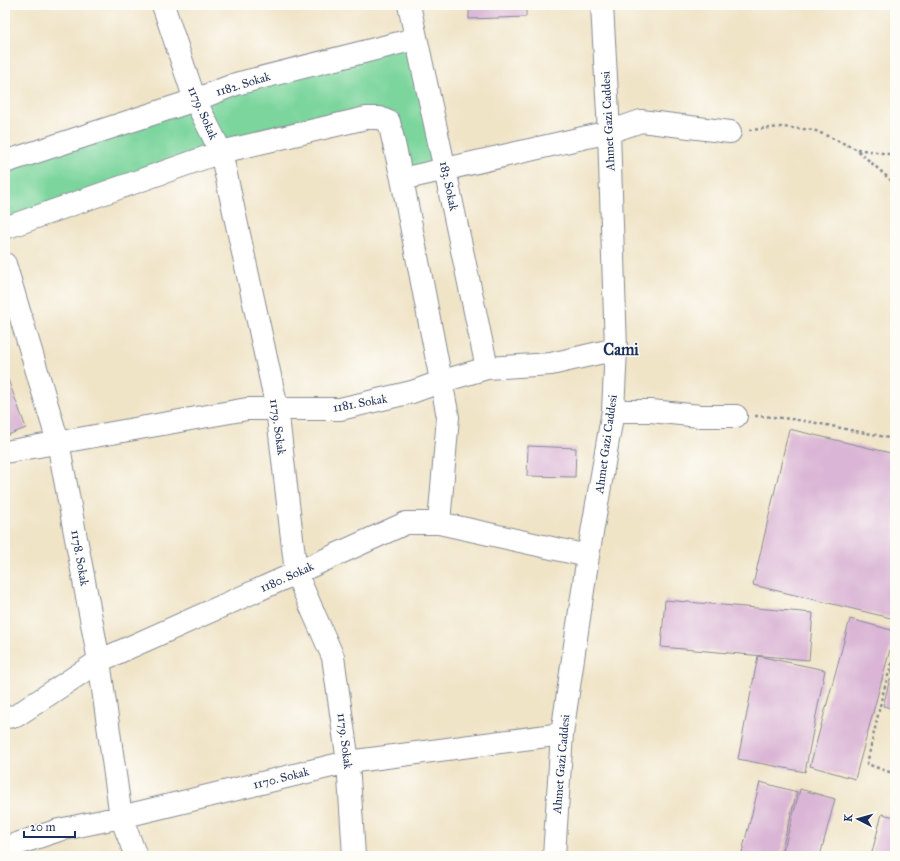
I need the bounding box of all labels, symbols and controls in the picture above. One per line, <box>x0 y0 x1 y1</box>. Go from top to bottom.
street label: 1182. Sokak <box>214 69 272 99</box>
street label: Ahmet Gazi Caddesi <box>598 70 618 172</box>
street label: 1179. Sokak <box>185 84 221 142</box>
street label: 183. Sokak <box>437 160 461 212</box>
district label: Cami <box>603 340 639 359</box>
street label: 1181. Sokak <box>332 391 389 415</box>
street label: Ahmet Gazi Caddesi <box>592 393 620 495</box>
street label: 1179. Sokak <box>267 398 289 456</box>
street label: 1178. Sokak <box>68 529 92 587</box>
street label: 1180. Sokak <box>258 559 316 595</box>
street label: 1179. Sokak <box>335 712 355 770</box>
street label: Ahmet Gazi Caddesi <box>550 713 572 815</box>
street label: 1170. Sokak <box>252 764 311 792</box>
north arrow <box>838 799 878 839</box>
text: K <box>842 812 856 823</box>
scale bar <box>24 813 75 839</box>
text: 20 m <box>30 820 56 834</box>

